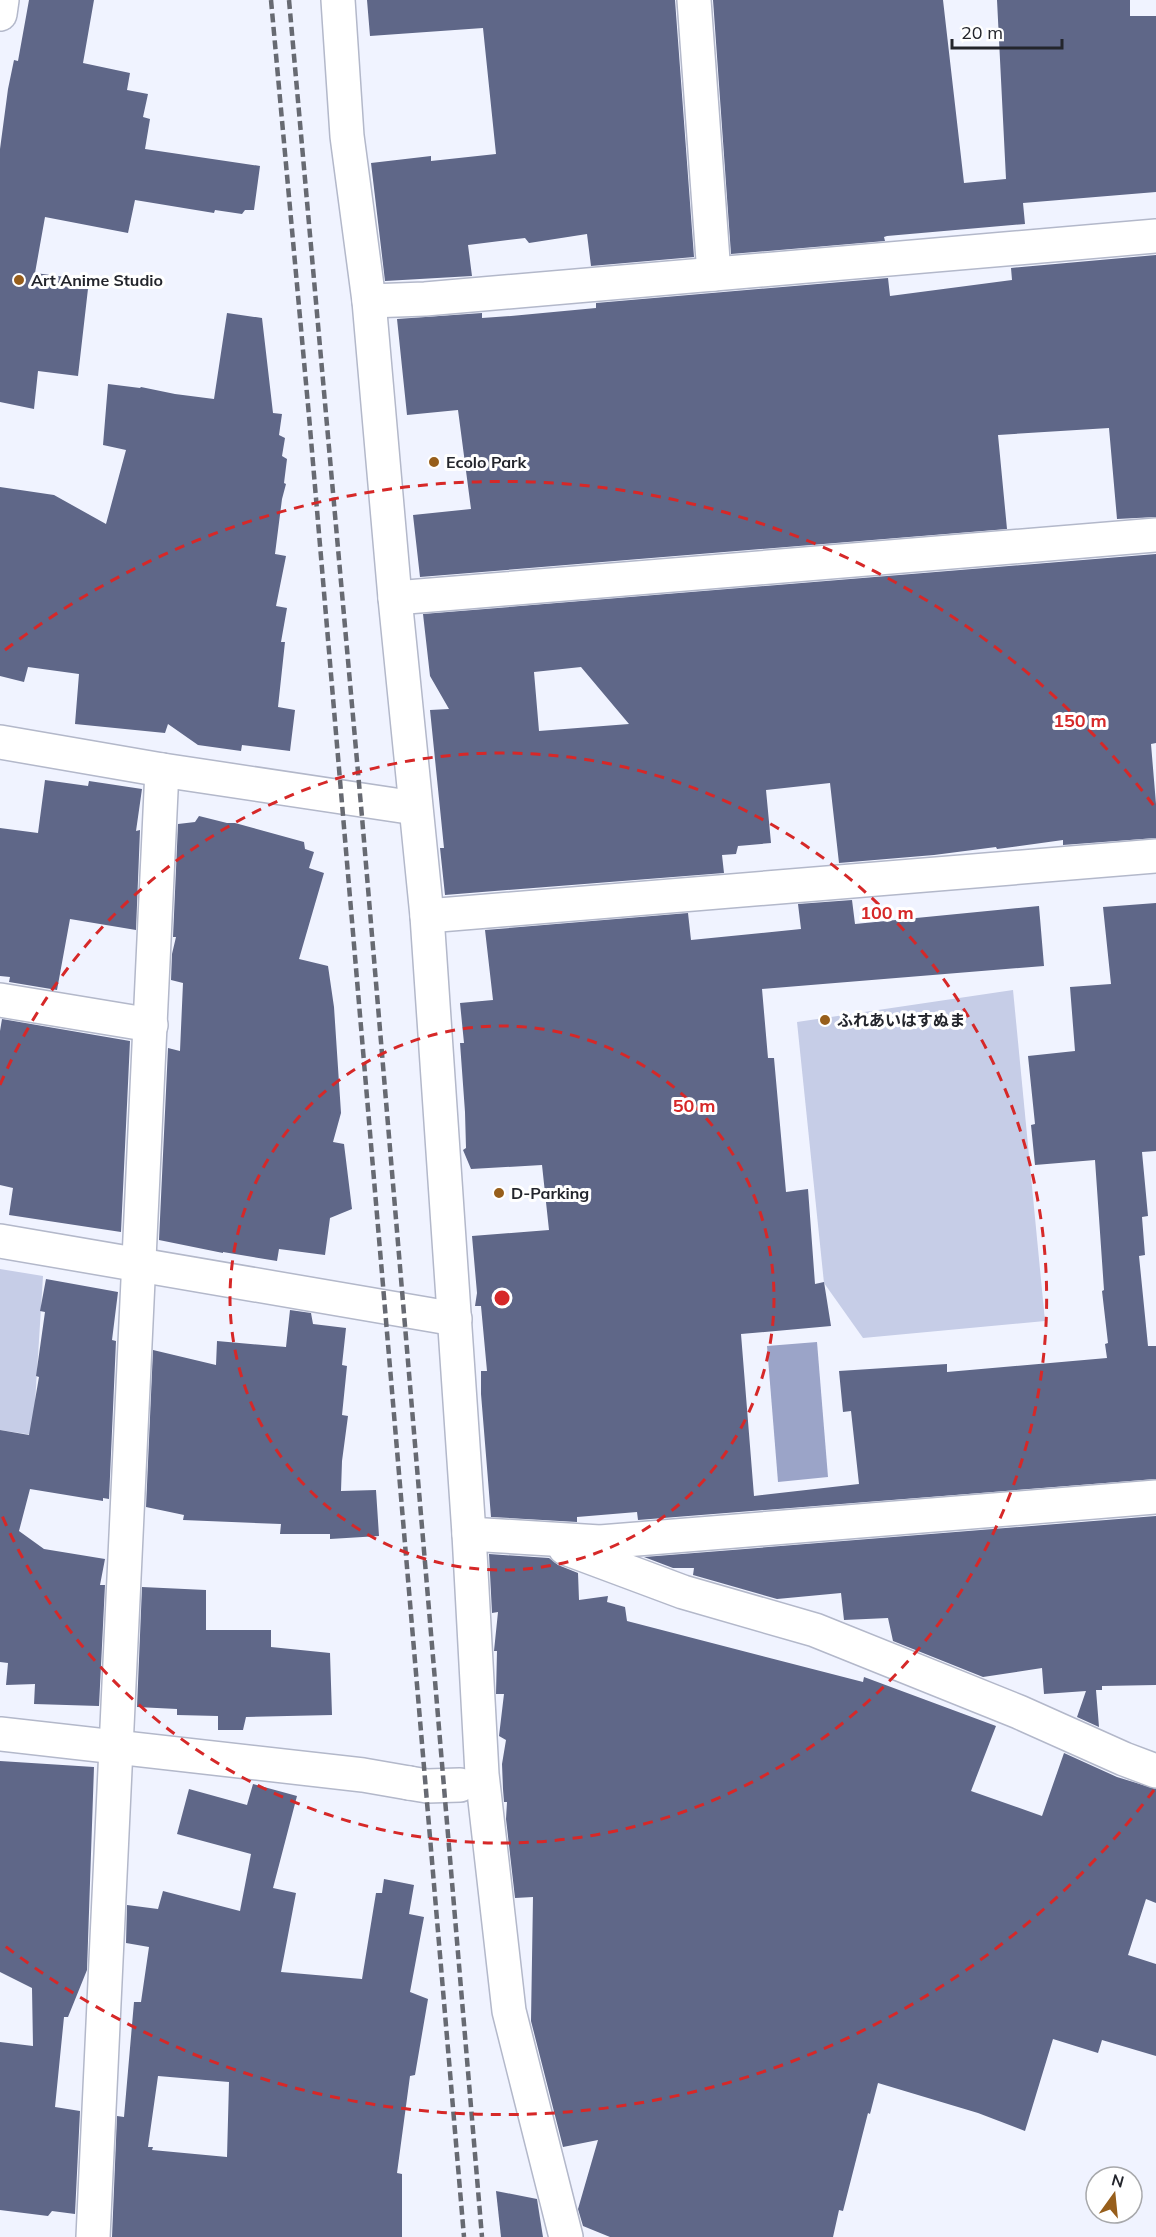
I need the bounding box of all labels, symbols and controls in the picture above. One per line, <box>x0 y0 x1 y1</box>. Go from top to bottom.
scale bar <box>952 12 1062 50</box>
text: 20 m <box>961 21 1003 44</box>
place label: Art Anime Studio <box>31 270 163 290</box>
marker: Art Anime Studio <box>12 273 26 287</box>
place label: Ecolo Park <box>446 452 527 472</box>
marker: Ecolo Park <box>427 455 441 469</box>
text: 150 m <box>1053 709 1107 732</box>
text: 100 m <box>860 901 914 924</box>
place label: ふれあいはすぬま <box>837 1010 965 1030</box>
marker: ふれあいはすぬま <box>818 1013 832 1027</box>
text: 50 m <box>673 1094 715 1117</box>
place label: D-Parking <box>511 1183 589 1203</box>
marker: D-Parking <box>492 1186 506 1200</box>
centre of rings <box>492 1288 512 1308</box>
north arrow <box>1084 2165 1144 2225</box>
text: N <box>1109 2169 1126 2192</box>

